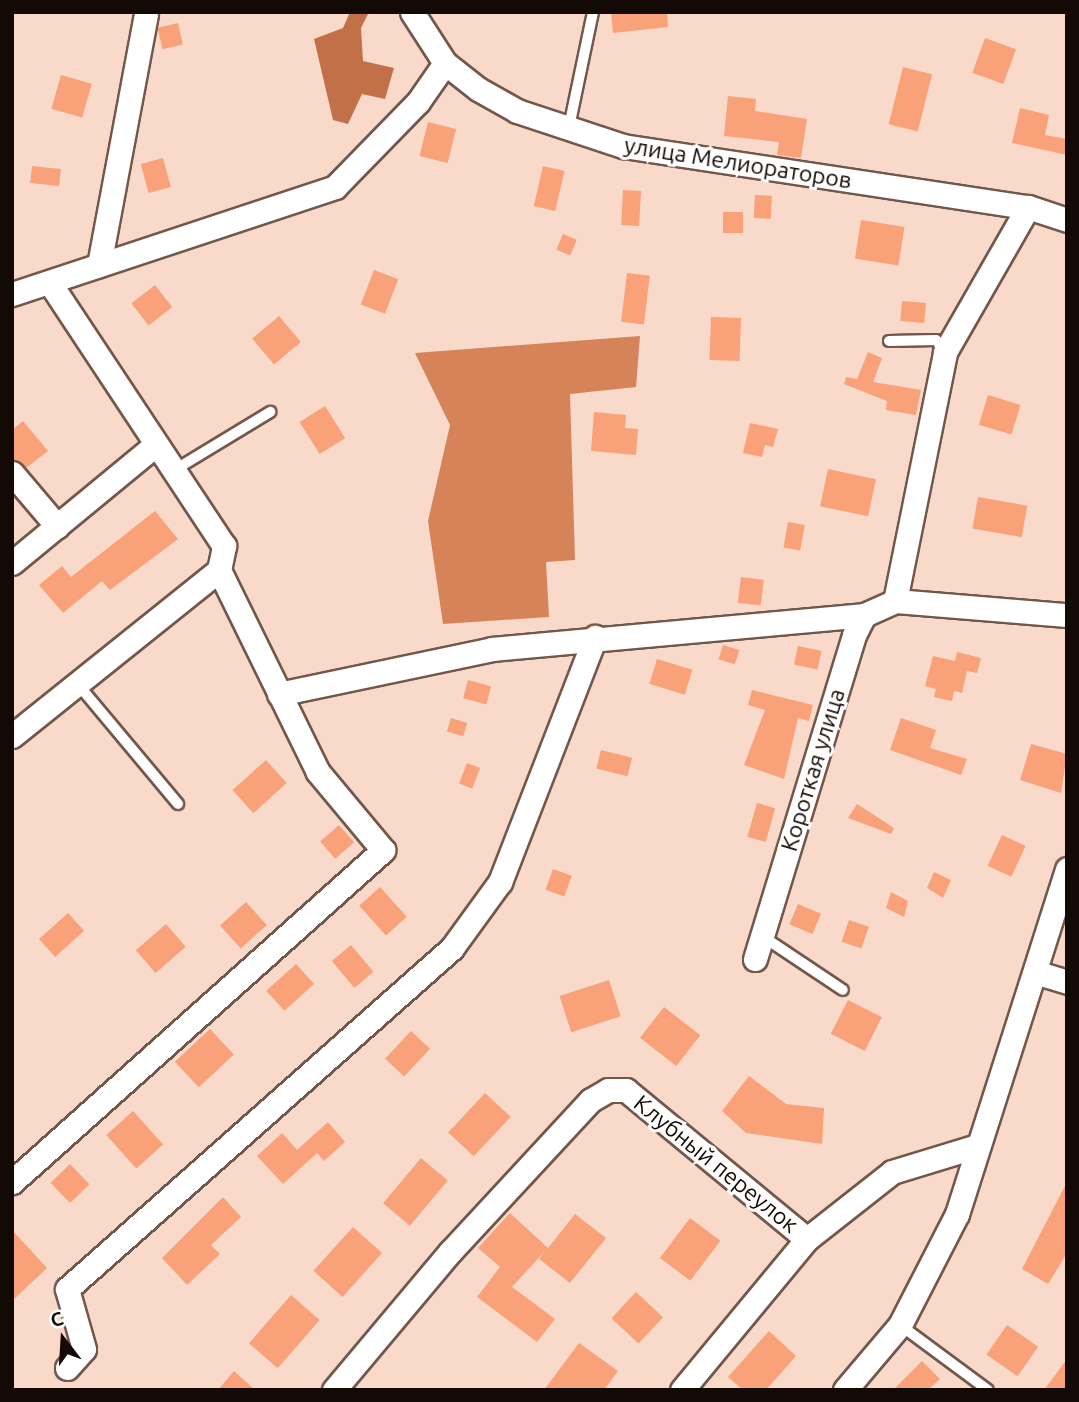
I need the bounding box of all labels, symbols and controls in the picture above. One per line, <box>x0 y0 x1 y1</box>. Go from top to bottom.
street label: улица Мелиораторов <box>622 131 854 195</box>
street label: Короткая улица <box>775 685 851 855</box>
street label: Клубный переулок <box>628 1089 804 1239</box>
north arrow <box>28 1304 98 1374</box>
text: С <box>48 1307 66 1331</box>

